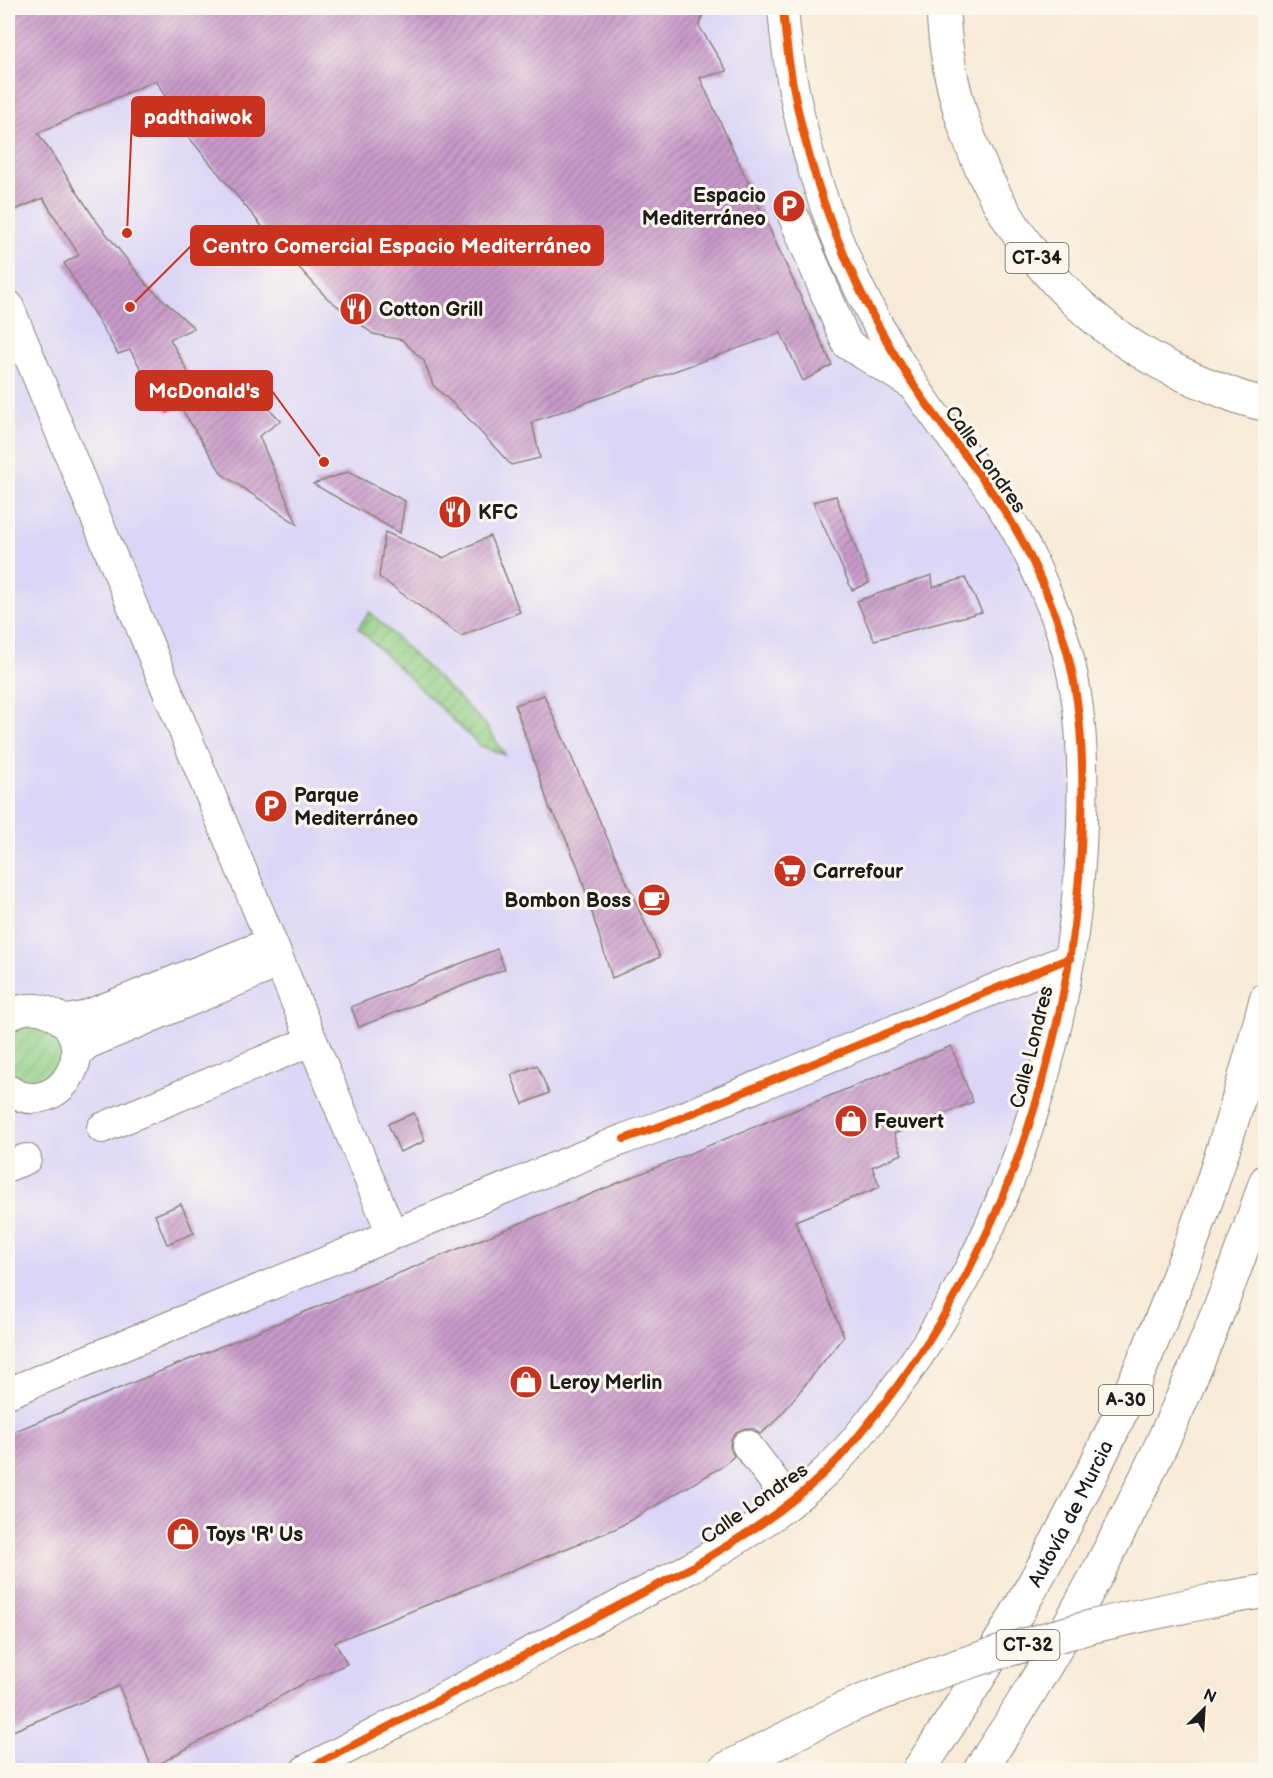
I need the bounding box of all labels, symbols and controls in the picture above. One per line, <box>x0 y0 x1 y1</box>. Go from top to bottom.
callout: padthaiwok <box>132 97 264 136</box>
text: padthaiwok <box>144 105 252 130</box>
place label: Espacio Mediterráneo <box>642 184 766 231</box>
parking icon: Espacio Mediterráneo <box>771 188 807 224</box>
callout: Centro Comercial Espacio Mediterráneo <box>191 226 603 265</box>
text: Centro Comercial Espacio Mediterráneo <box>203 234 591 259</box>
road number: CT-34 <box>1006 243 1068 273</box>
restaurant icon: Cotton Grill <box>338 291 374 327</box>
place label: Cotton Grill <box>379 298 483 322</box>
callout: McDonald's <box>136 371 272 410</box>
text: McDonald's <box>148 379 260 404</box>
street label: Calle Londres <box>939 401 1031 518</box>
restaurant icon: KFC <box>437 494 473 530</box>
place label: KFC <box>478 501 518 525</box>
place label: Parque Mediterráneo <box>294 784 418 831</box>
parking icon: Parque Mediterráneo <box>253 788 289 824</box>
supermarket icon: Carrefour <box>772 853 808 889</box>
place label: Carrefour <box>813 860 904 884</box>
cafe icon: Bombon Boss <box>636 882 672 918</box>
place label: Bombon Boss <box>504 889 631 913</box>
street label: Calle Londres <box>1005 984 1059 1111</box>
shop icon: Feuvert <box>833 1103 869 1139</box>
place label: Feuvert <box>874 1110 944 1134</box>
shop icon: Leroy Merlin <box>508 1364 544 1400</box>
place label: Leroy Merlin <box>549 1371 662 1395</box>
road number: A-30 <box>1099 1385 1153 1415</box>
street label: Autovía de Murcia <box>1023 1437 1119 1591</box>
street label: Calle Londres <box>696 1458 813 1550</box>
shop icon: Toys 'R' Us <box>165 1516 201 1552</box>
place label: Toys 'R' Us <box>206 1523 303 1547</box>
road number: CT-32 <box>996 1630 1060 1660</box>
north arrow <box>1174 1679 1234 1739</box>
text: N <box>1200 1686 1219 1708</box>

